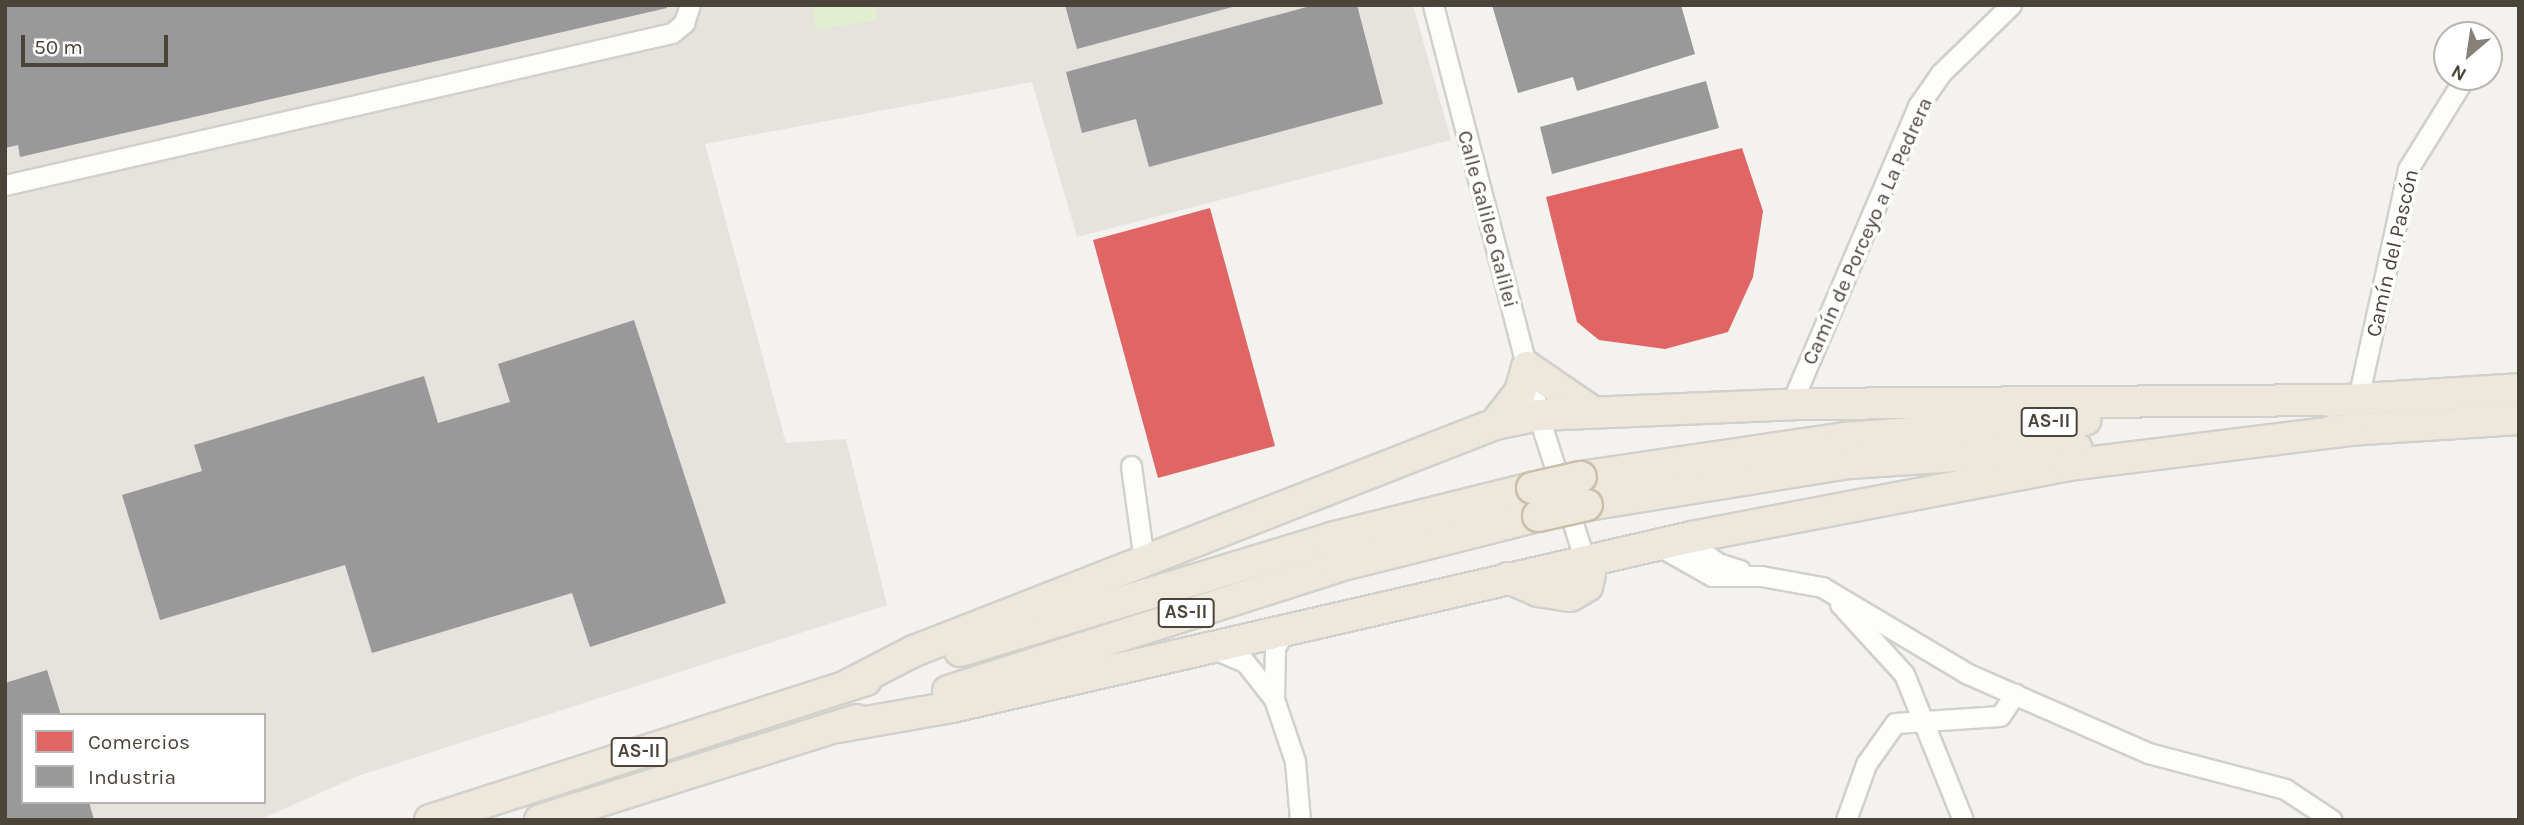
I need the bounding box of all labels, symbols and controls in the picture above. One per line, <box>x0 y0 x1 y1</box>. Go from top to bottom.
scale bar <box>24 21 172 65</box>
north arrow <box>2433 21 2503 91</box>
text: 50 m <box>34 35 83 59</box>
text: N <box>2447 60 2470 86</box>
street label: Camín de Porceyo a La Pedrera <box>1797 93 1937 369</box>
street label: Calle Galileo Galilei <box>1452 128 1524 310</box>
street label: Camín del Pascón <box>2360 167 2424 339</box>
road number: AS-II <box>2019 406 2079 438</box>
road number: AS-II <box>1156 598 1216 628</box>
legend <box>21 713 266 804</box>
text: Comercios <box>88 730 190 754</box>
road number: AS-II <box>609 736 669 768</box>
text: Industria <box>88 765 176 789</box>

